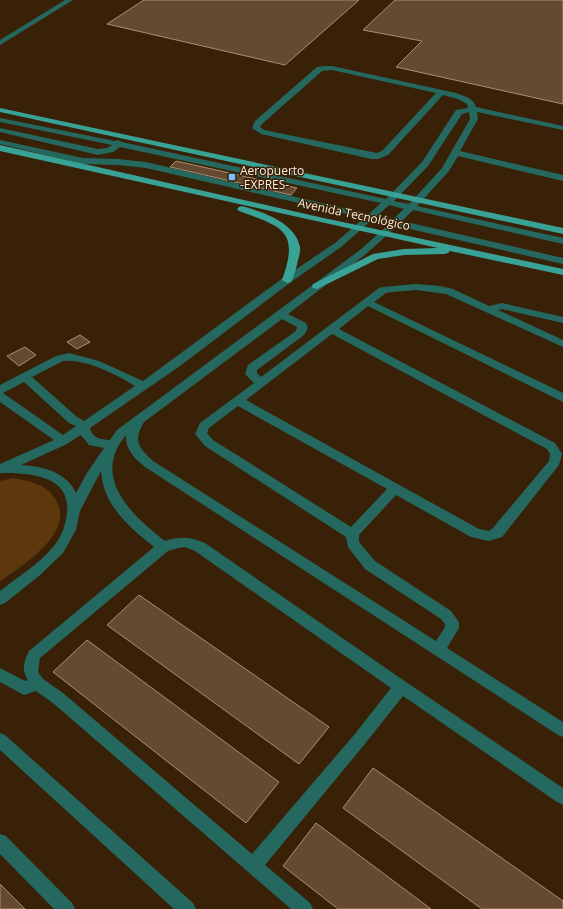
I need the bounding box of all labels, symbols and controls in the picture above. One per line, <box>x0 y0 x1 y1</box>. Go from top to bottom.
place label: Aeropuerto -EXPRES- <box>240 162 304 193</box>
marker: Aeropuerto -EXPRES- <box>227 172 237 182</box>
street label: Avenida Tecnológico <box>296 194 412 234</box>

